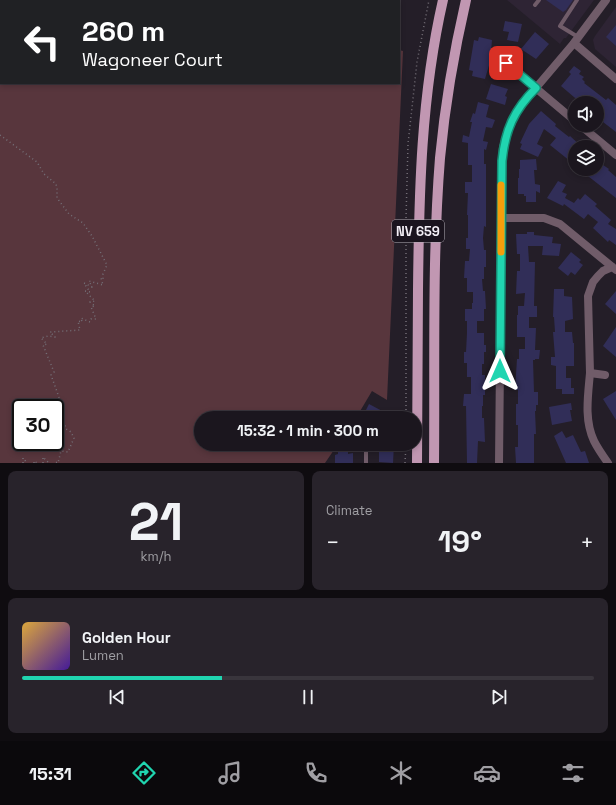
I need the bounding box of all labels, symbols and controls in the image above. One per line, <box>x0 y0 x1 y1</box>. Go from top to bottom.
text: 260 m <box>82 13 165 49</box>
icon: left <box>16 16 68 68</box>
pin <box>489 46 523 80</box>
text: Wagoneer Court <box>82 48 223 71</box>
icon: arrive <box>495 52 517 74</box>
map controls <box>568 96 604 176</box>
button: sound <box>568 96 604 132</box>
button: layers <box>568 140 604 176</box>
road number: NV 659 <box>392 220 444 242</box>
position arrow <box>479 350 521 392</box>
speed limit sign: 30 <box>12 399 64 451</box>
text: 15:32 · 1 min · 300 m <box>237 421 379 440</box>
text: 21 <box>129 489 183 555</box>
text: Climate <box>326 502 372 519</box>
text: 19° <box>438 522 482 561</box>
text: − <box>326 528 340 556</box>
text: + <box>580 528 594 556</box>
text: km/h <box>141 548 171 565</box>
text: Golden Hour <box>82 628 171 647</box>
text: Lumen <box>82 647 124 664</box>
icon: previous <box>106 686 128 708</box>
icon: pause <box>297 686 319 708</box>
icon: next <box>488 686 510 708</box>
icon: directions <box>130 759 158 787</box>
icon: music <box>216 759 244 787</box>
icon: phone <box>302 759 330 787</box>
icon: climate <box>387 759 415 787</box>
icon: car <box>473 759 501 787</box>
icon: filters <box>559 759 587 787</box>
text: 15:31 <box>29 762 72 785</box>

